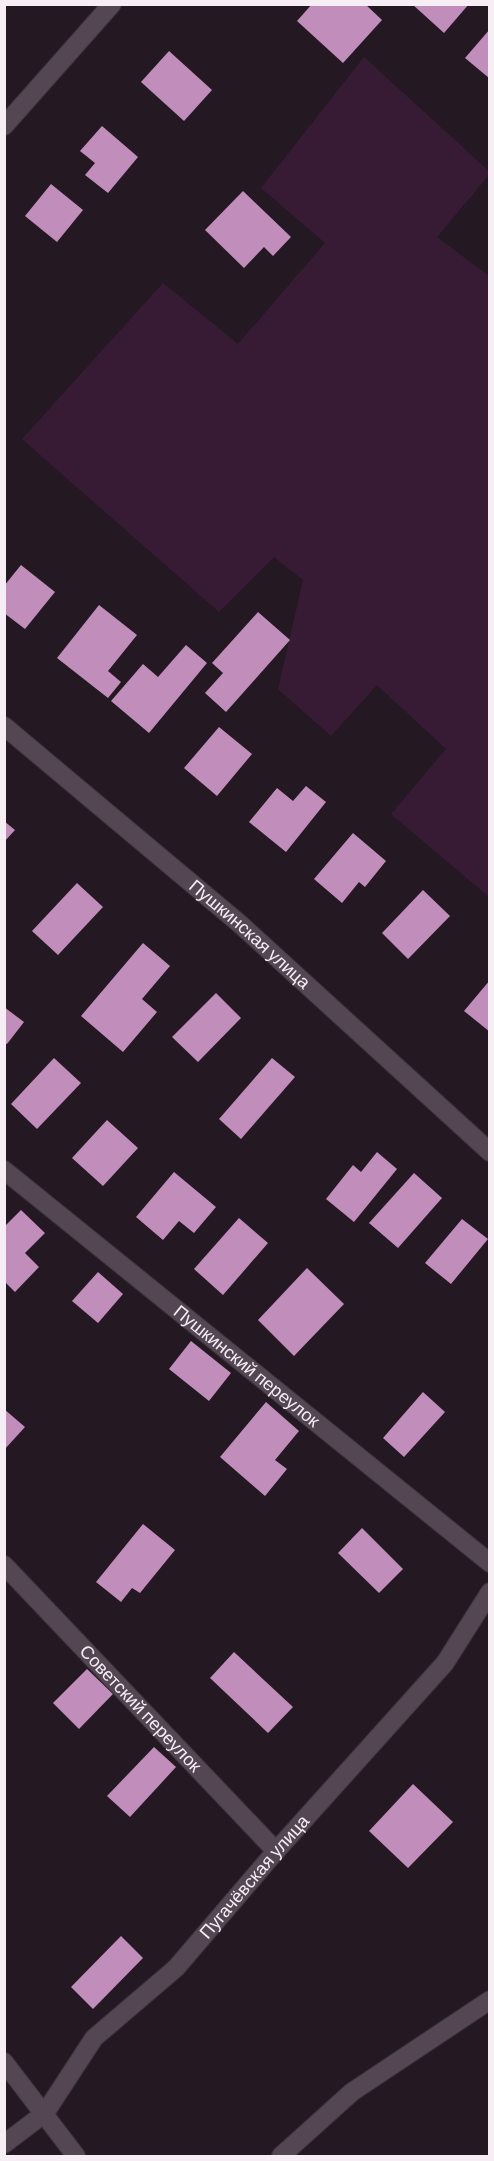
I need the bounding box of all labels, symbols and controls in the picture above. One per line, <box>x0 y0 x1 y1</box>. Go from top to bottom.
street label: Пушкинская улица <box>185 874 316 993</box>
street label: Пушкинский переулок <box>170 1300 325 1431</box>
street label: Советский переулок <box>76 1640 207 1776</box>
street label: Пугачёвская улица <box>194 1809 314 1943</box>

